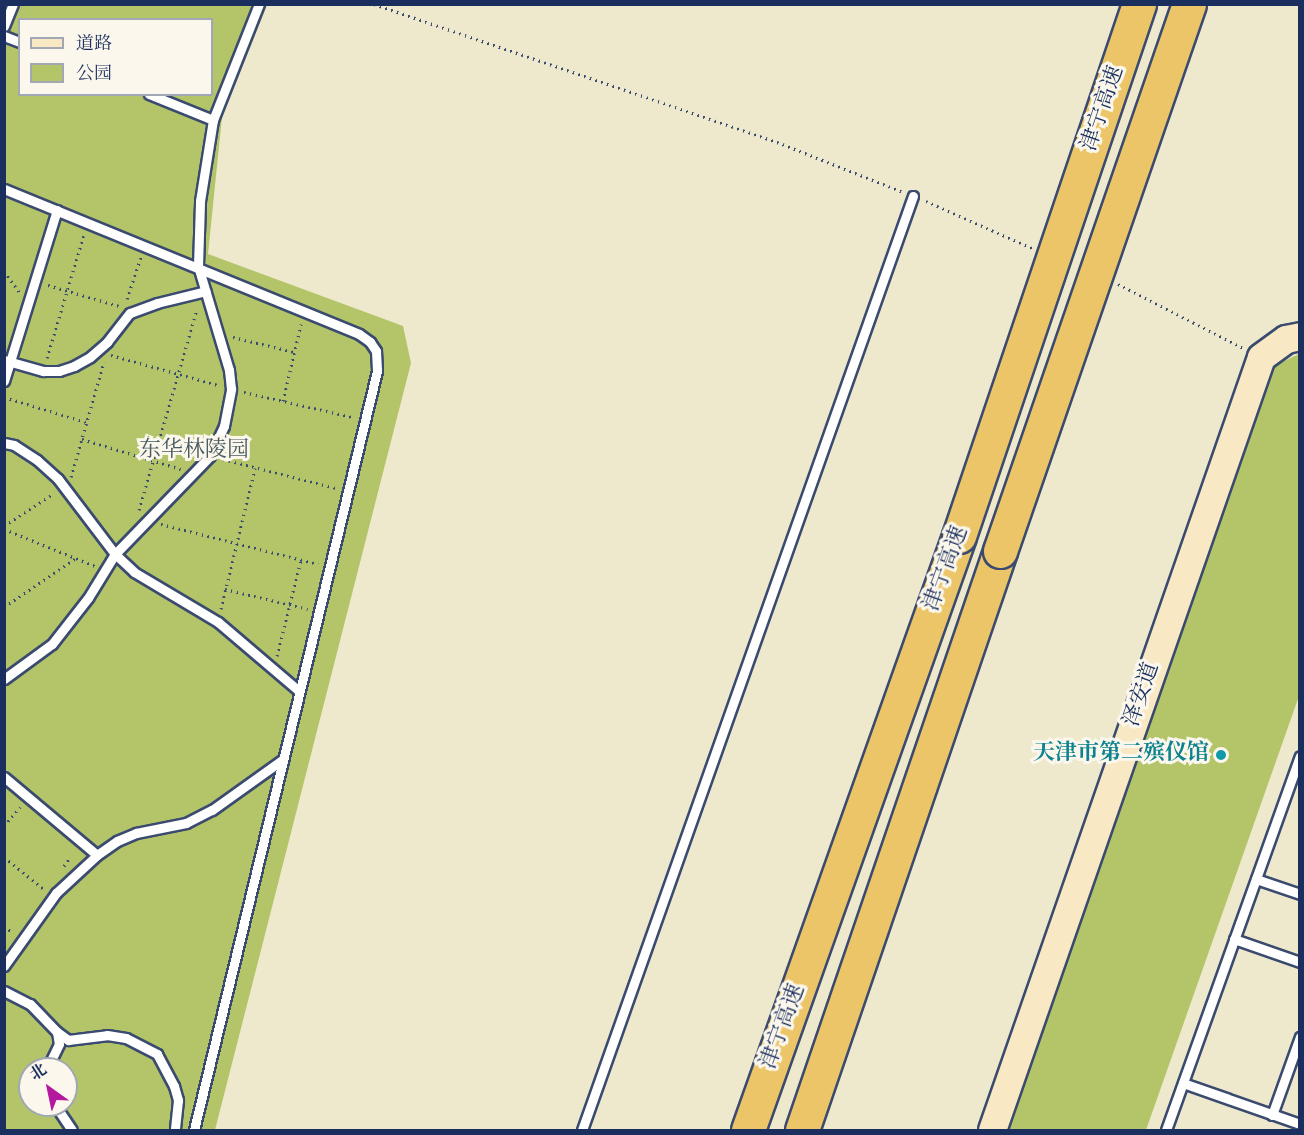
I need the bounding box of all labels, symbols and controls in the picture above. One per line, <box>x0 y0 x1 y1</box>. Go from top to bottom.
legend <box>18 18 213 96</box>
text: 道路 <box>76 32 112 58</box>
text: 公园 <box>76 62 112 88</box>
street label: 津宁高速 <box>1077 63 1131 155</box>
park label: 东华林陵园 <box>139 439 249 465</box>
street label: 津宁高速 <box>920 523 974 615</box>
street label: 泽安道 <box>1120 660 1166 730</box>
place label: 天津市第二殡仪馆 <box>1033 742 1209 768</box>
marker: 天津市第二殡仪馆 <box>1214 748 1228 762</box>
street label: 津宁高速 <box>757 981 811 1073</box>
north arrow <box>18 1057 78 1117</box>
text: 北 <box>26 1059 52 1087</box>

